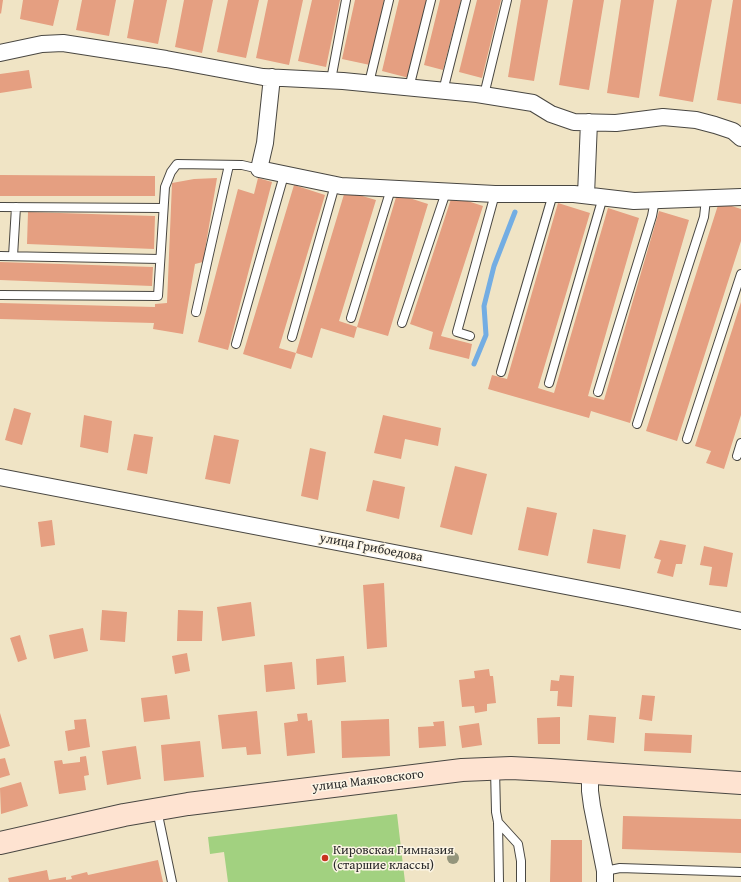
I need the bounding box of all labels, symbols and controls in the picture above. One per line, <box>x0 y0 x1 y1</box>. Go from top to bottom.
street label: улица Грибоедова <box>318 530 424 566</box>
street label: улица Маяковского <box>311 766 425 796</box>
place label: Кировская Гимназия (старшие классы) <box>333 843 454 874</box>
marker: Кировская Гимназия (старшие классы) <box>320 853 330 863</box>

